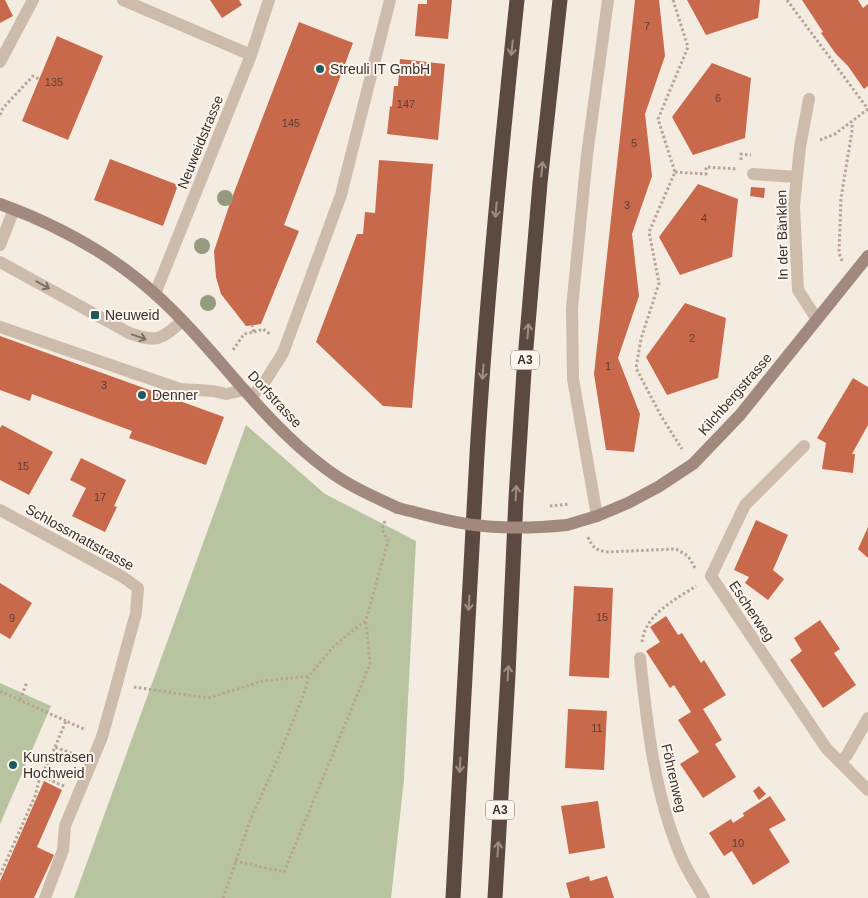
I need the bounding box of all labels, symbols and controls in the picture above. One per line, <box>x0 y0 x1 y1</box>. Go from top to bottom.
house number: 7 <box>644 20 650 32</box>
one-way arrow <box>507 40 517 56</box>
place label: Streuli IT GmbH <box>330 61 430 77</box>
marker: Streuli IT GmbH <box>314 63 326 75</box>
house number: 135 <box>45 76 63 88</box>
house number: 6 <box>715 92 721 104</box>
street label: Neuweidstrasse <box>174 93 226 191</box>
house number: 147 <box>397 98 415 110</box>
house number: 145 <box>282 117 300 129</box>
house number: 5 <box>631 137 637 149</box>
one-way arrow <box>537 162 546 178</box>
street label: In der Bänklen <box>773 190 791 280</box>
house number: 3 <box>624 199 630 211</box>
one-way arrow <box>491 202 501 218</box>
house number: 4 <box>701 212 707 224</box>
one-way arrow <box>35 281 49 291</box>
place label: Neuweid <box>105 307 159 323</box>
marker: Neuweid <box>89 309 101 321</box>
one-way arrow <box>523 324 532 340</box>
house number: 2 <box>689 332 695 344</box>
one-way arrow <box>130 333 146 342</box>
road number: A3 <box>511 350 539 370</box>
street label: Kilchbergstrasse <box>695 350 775 438</box>
house number: 1 <box>605 360 611 372</box>
one-way arrow <box>478 364 487 380</box>
street label: Dorfstrasse <box>245 367 305 431</box>
house number: 3 <box>101 379 107 391</box>
place label: Denner <box>152 387 198 403</box>
marker: Denner <box>136 389 148 401</box>
house number: 15 <box>17 460 29 472</box>
one-way arrow <box>512 486 521 502</box>
house number: 17 <box>94 491 106 503</box>
street label: Schlossmattstrasse <box>23 501 137 574</box>
street label: Escherweg <box>726 578 778 644</box>
one-way arrow <box>464 595 473 611</box>
house number: 15 <box>596 611 608 623</box>
house number: 9 <box>9 612 15 624</box>
one-way arrow <box>504 666 513 682</box>
house number: 11 <box>591 722 603 734</box>
street label: Föhrenweg <box>658 742 690 814</box>
place label: Kunstrasen Hochweid <box>23 749 94 781</box>
one-way arrow <box>456 757 465 773</box>
marker: Kunstrasen Hochweid <box>7 759 19 771</box>
road number: A3 <box>486 800 514 820</box>
house number: 10 <box>732 837 744 849</box>
one-way arrow <box>493 842 502 858</box>

